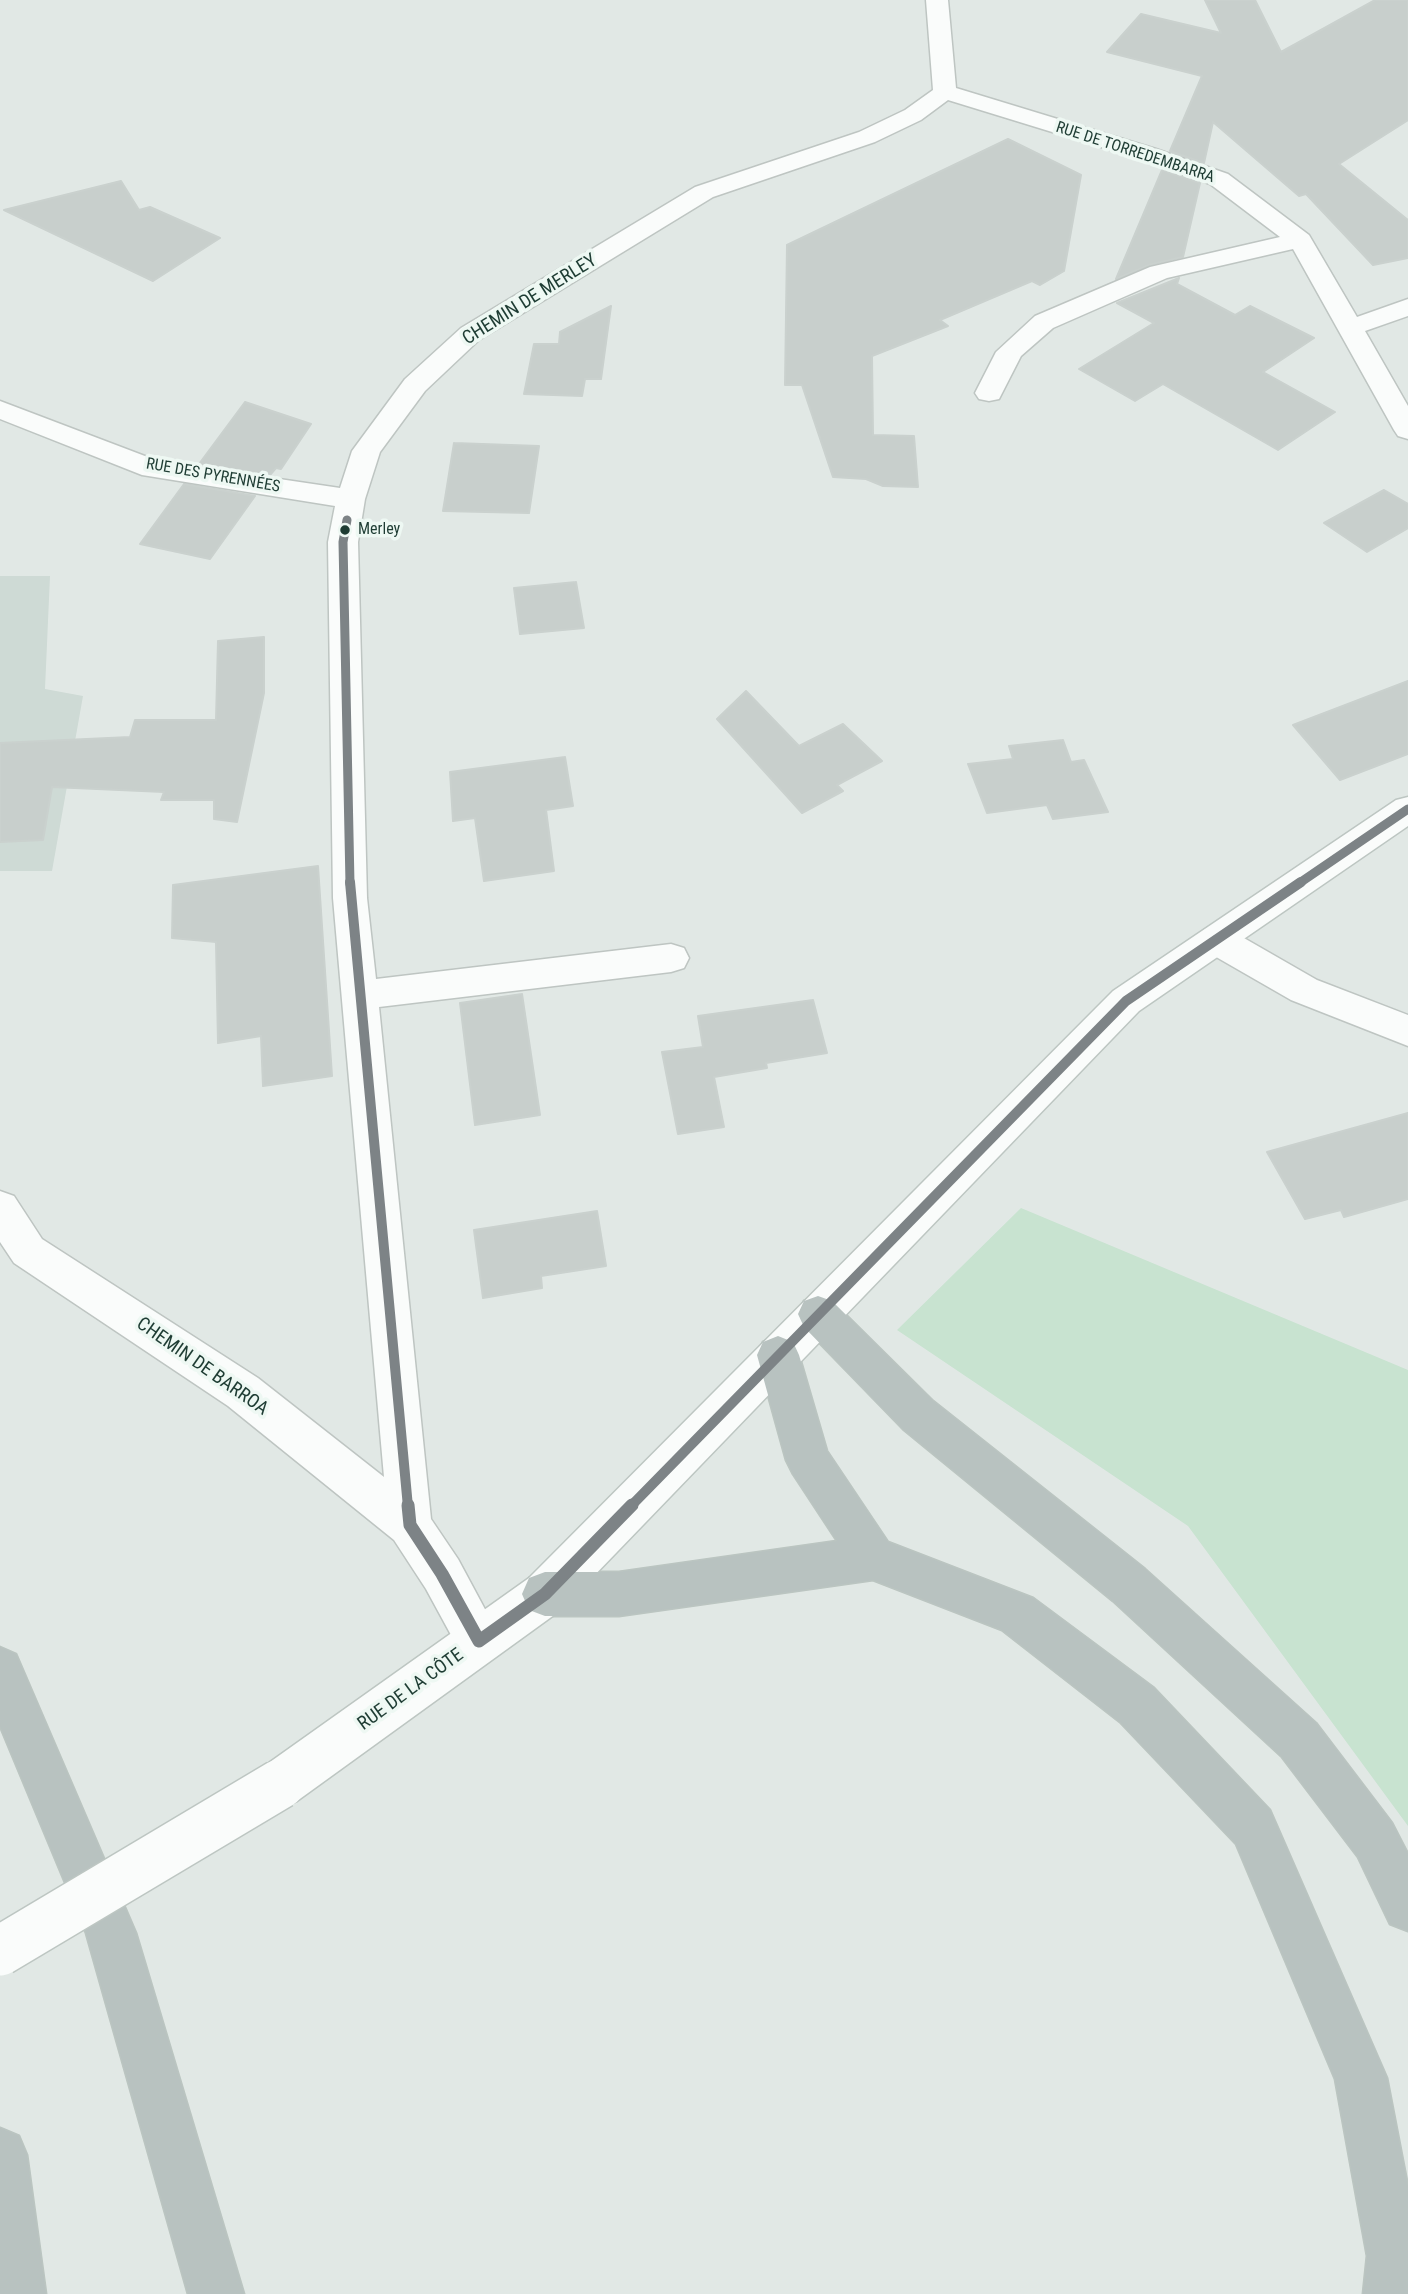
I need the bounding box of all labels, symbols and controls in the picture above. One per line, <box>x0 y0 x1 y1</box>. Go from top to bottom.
street label: RUE DE TORREDEMBARRA <box>1053 118 1217 188</box>
street label: CHEMIN DE MERLEY <box>459 249 601 351</box>
street label: RUE DES PYRENNÉES <box>144 455 282 497</box>
place label: Merley <box>358 520 400 540</box>
marker: Merley <box>338 523 352 537</box>
street label: CHEMIN DE BARROA <box>132 1313 272 1421</box>
street label: RUE DE LA CÔTE <box>354 1644 468 1736</box>

